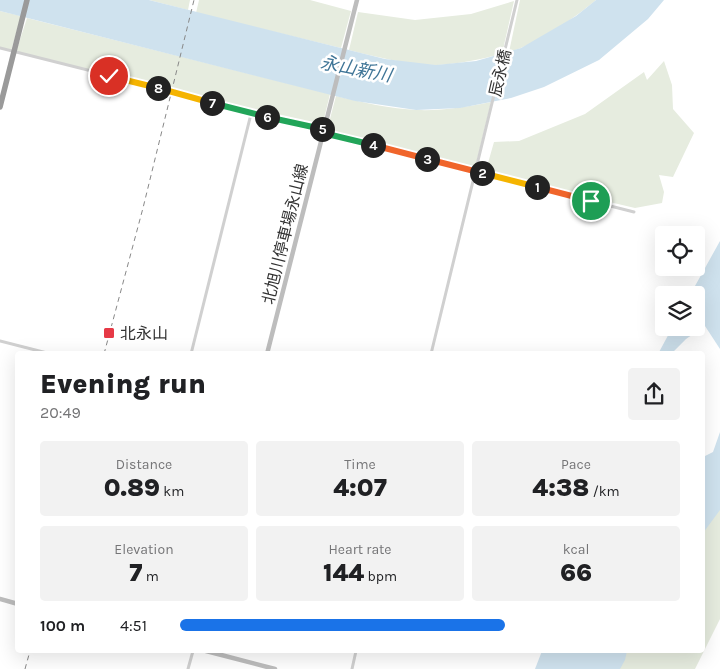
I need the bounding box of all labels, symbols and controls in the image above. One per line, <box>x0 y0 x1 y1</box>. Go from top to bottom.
street label: 辰永橋 <box>485 47 515 99</box>
water label: 永山新川 <box>319 51 395 87</box>
pin <box>88 55 130 97</box>
icon: check <box>95 62 123 90</box>
pin: 8 <box>146 76 170 100</box>
text: 8 <box>154 80 163 97</box>
pin: 7 <box>200 90 224 116</box>
text: 7 <box>209 95 216 112</box>
pin: 6 <box>254 104 280 130</box>
text: 6 <box>263 109 272 126</box>
pin: 5 <box>310 116 334 142</box>
text: 5 <box>318 121 327 138</box>
pin: 4 <box>360 132 386 158</box>
text: 4 <box>369 137 378 154</box>
pin: 3 <box>414 146 440 172</box>
text: 3 <box>423 151 432 168</box>
pin: 2 <box>470 160 494 186</box>
street label: 北旭川停車場永山線 <box>258 162 312 306</box>
text: 2 <box>478 165 487 182</box>
pin: 1 <box>524 174 550 200</box>
text: 1 <box>535 179 540 196</box>
pin <box>570 180 612 222</box>
icon: arrive <box>577 187 605 215</box>
map controls <box>655 226 705 336</box>
button: locate <box>655 226 705 276</box>
button: layers <box>655 286 705 336</box>
place label: 北永山 <box>120 324 168 343</box>
marker: 北永山 <box>102 326 116 340</box>
text: Evening run <box>40 367 206 400</box>
button: share <box>628 368 680 420</box>
text: 20:49 <box>40 403 81 422</box>
text: Distance <box>116 456 172 473</box>
text: Time <box>344 456 376 473</box>
text: Pace <box>561 456 591 473</box>
text: 0.89 <box>104 473 160 502</box>
text: 4:07 <box>333 473 387 502</box>
text: 4:38 <box>532 473 589 502</box>
text: km <box>160 483 184 500</box>
text: /km <box>589 483 620 500</box>
text: Elevation <box>114 541 174 558</box>
text: Heart rate <box>328 541 392 558</box>
text: kcal <box>563 541 589 558</box>
text: 7 <box>129 558 142 587</box>
text: 144 <box>323 558 364 587</box>
text: 66 <box>560 558 592 587</box>
text: m <box>142 568 159 585</box>
text: bpm <box>364 568 397 585</box>
text: 100 m <box>40 616 85 635</box>
text: 4:51 <box>120 616 147 635</box>

